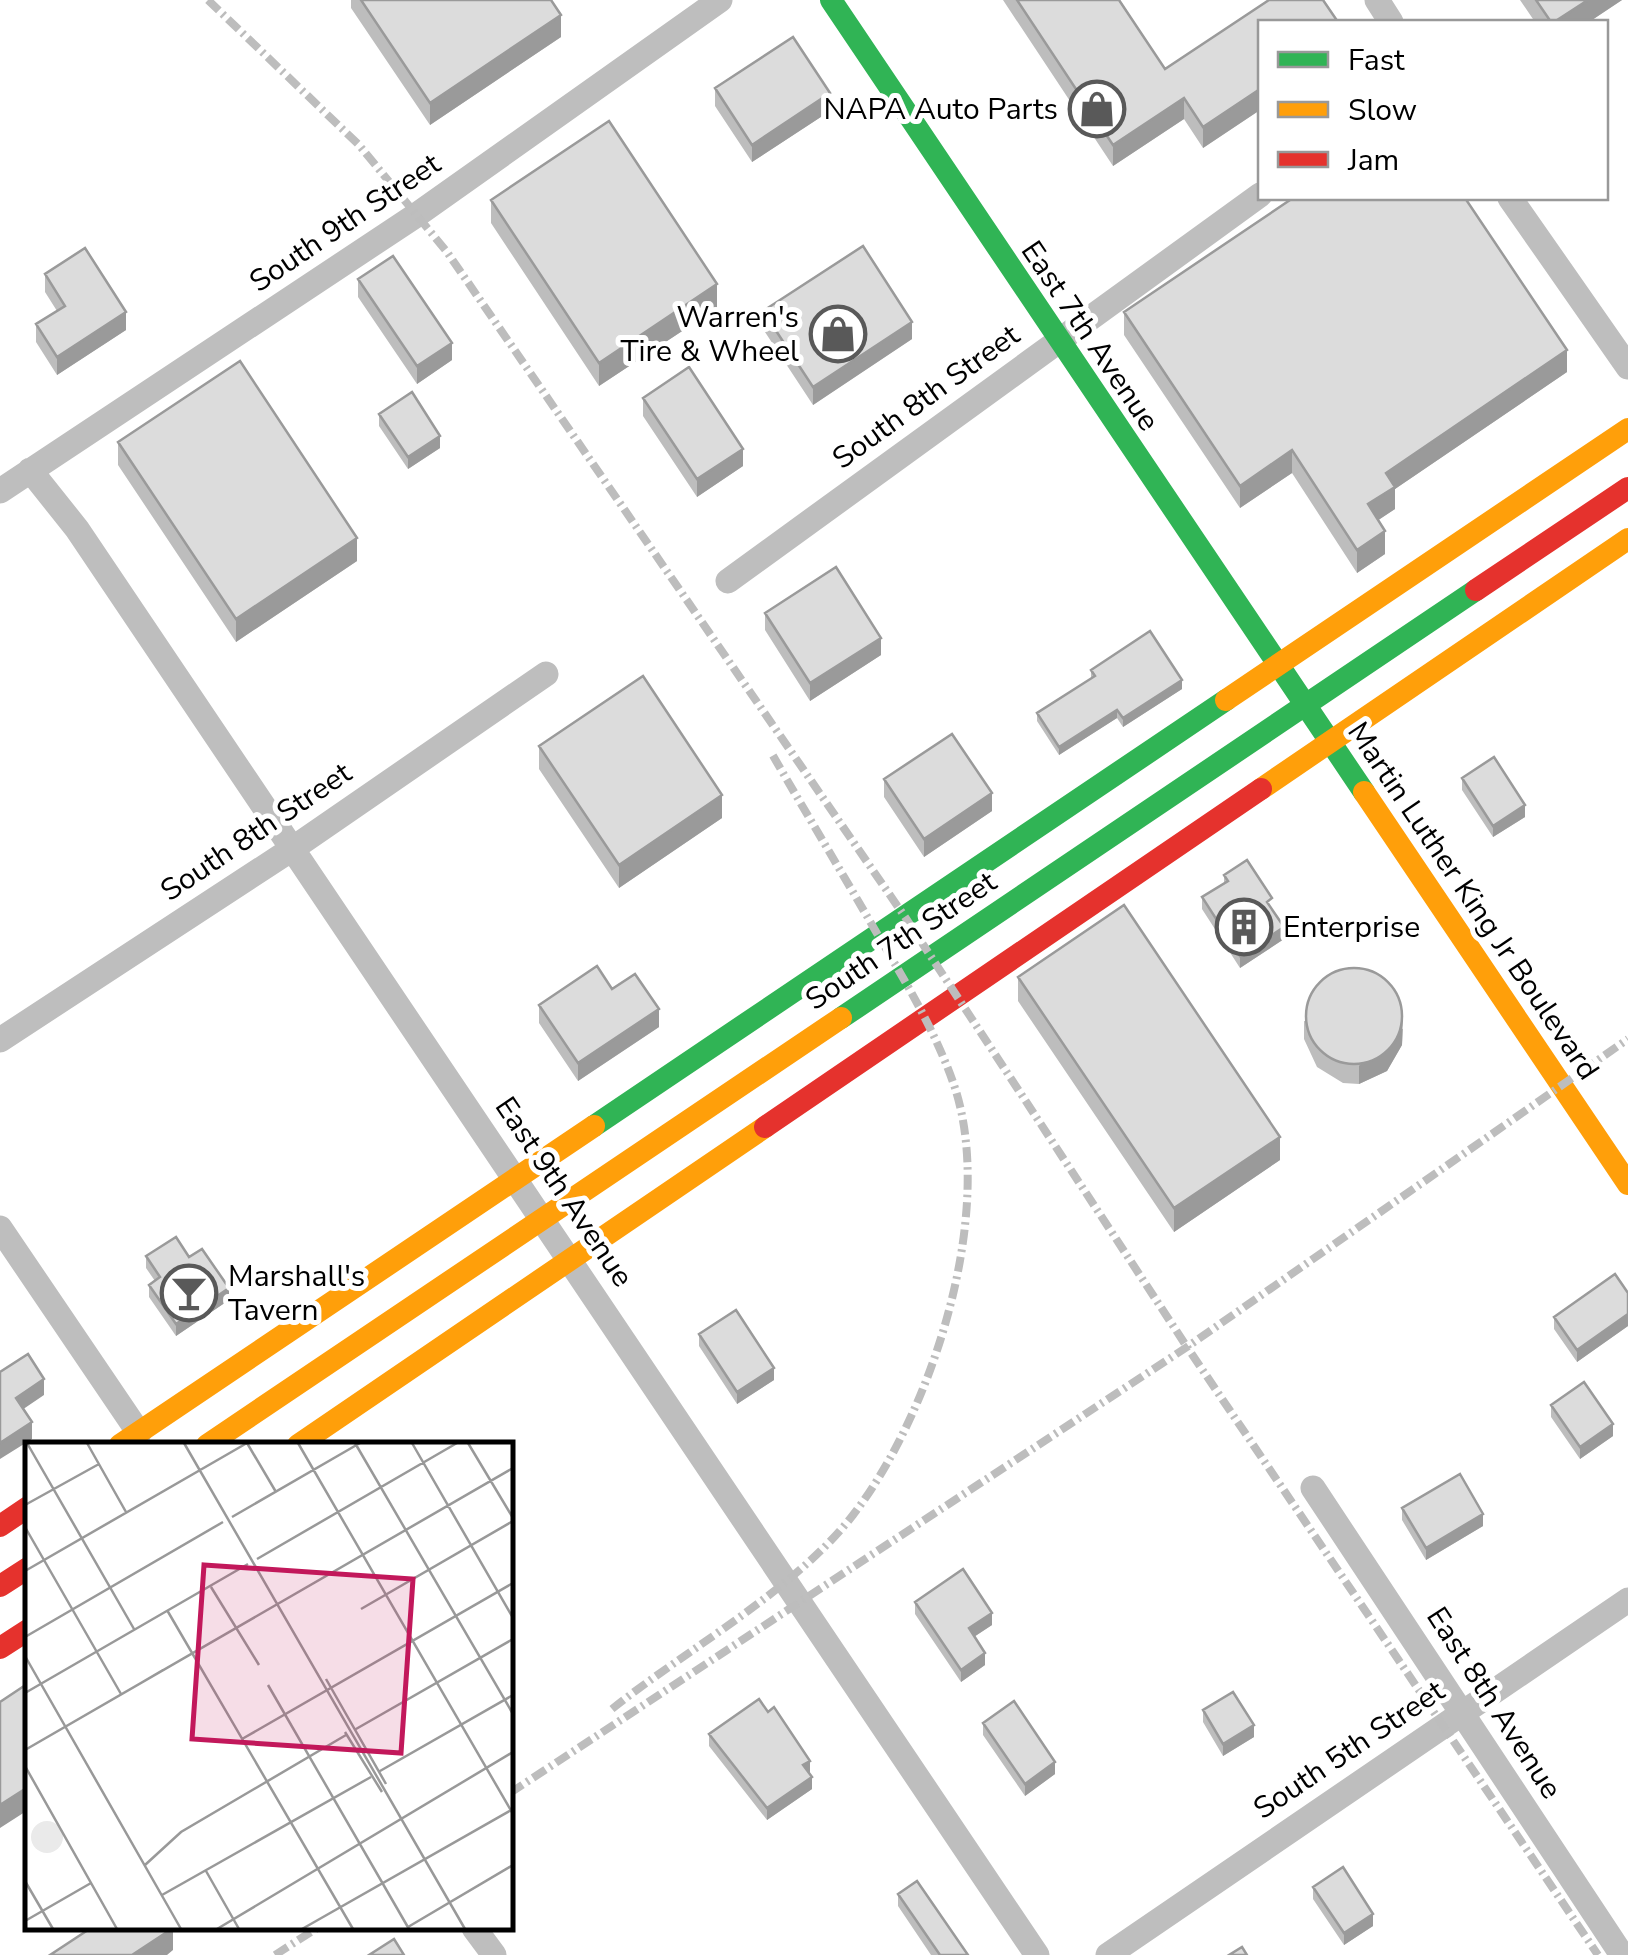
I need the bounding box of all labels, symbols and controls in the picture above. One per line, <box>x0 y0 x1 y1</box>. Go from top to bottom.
legend <box>1258 20 1608 200</box>
text: Fast <box>1348 40 1405 81</box>
shop icon: NAPA Auto Parts <box>1067 79 1127 139</box>
place label: NAPA Auto Parts <box>823 89 1058 130</box>
text: Slow <box>1348 90 1417 131</box>
text: Jam <box>1347 140 1399 181</box>
street label: South 9th Street <box>241 144 449 302</box>
street label: East 7th Avenue <box>1011 233 1169 439</box>
place label: Warren's Tire & Wheel <box>620 297 799 372</box>
shop icon: Warren's Tire & Wheel <box>808 304 868 364</box>
street label: South 8th Street <box>824 315 1028 479</box>
street label: Martin Luther King Jr Boulevard <box>1338 714 1608 1088</box>
street label: South 8th Street <box>152 753 360 911</box>
street label: South 7th Street <box>797 862 1005 1020</box>
building icon: Enterprise <box>1214 897 1274 957</box>
place label: Enterprise <box>1283 907 1420 948</box>
street label: East 9th Avenue <box>485 1089 643 1295</box>
place label: Marshall's Tavern <box>228 1256 365 1331</box>
bar icon: Marshall's Tavern <box>159 1263 219 1323</box>
inset map <box>25 1442 512 1930</box>
street label: East 8th Avenue <box>1417 1599 1571 1807</box>
street label: South 5th Street <box>1245 1671 1453 1829</box>

